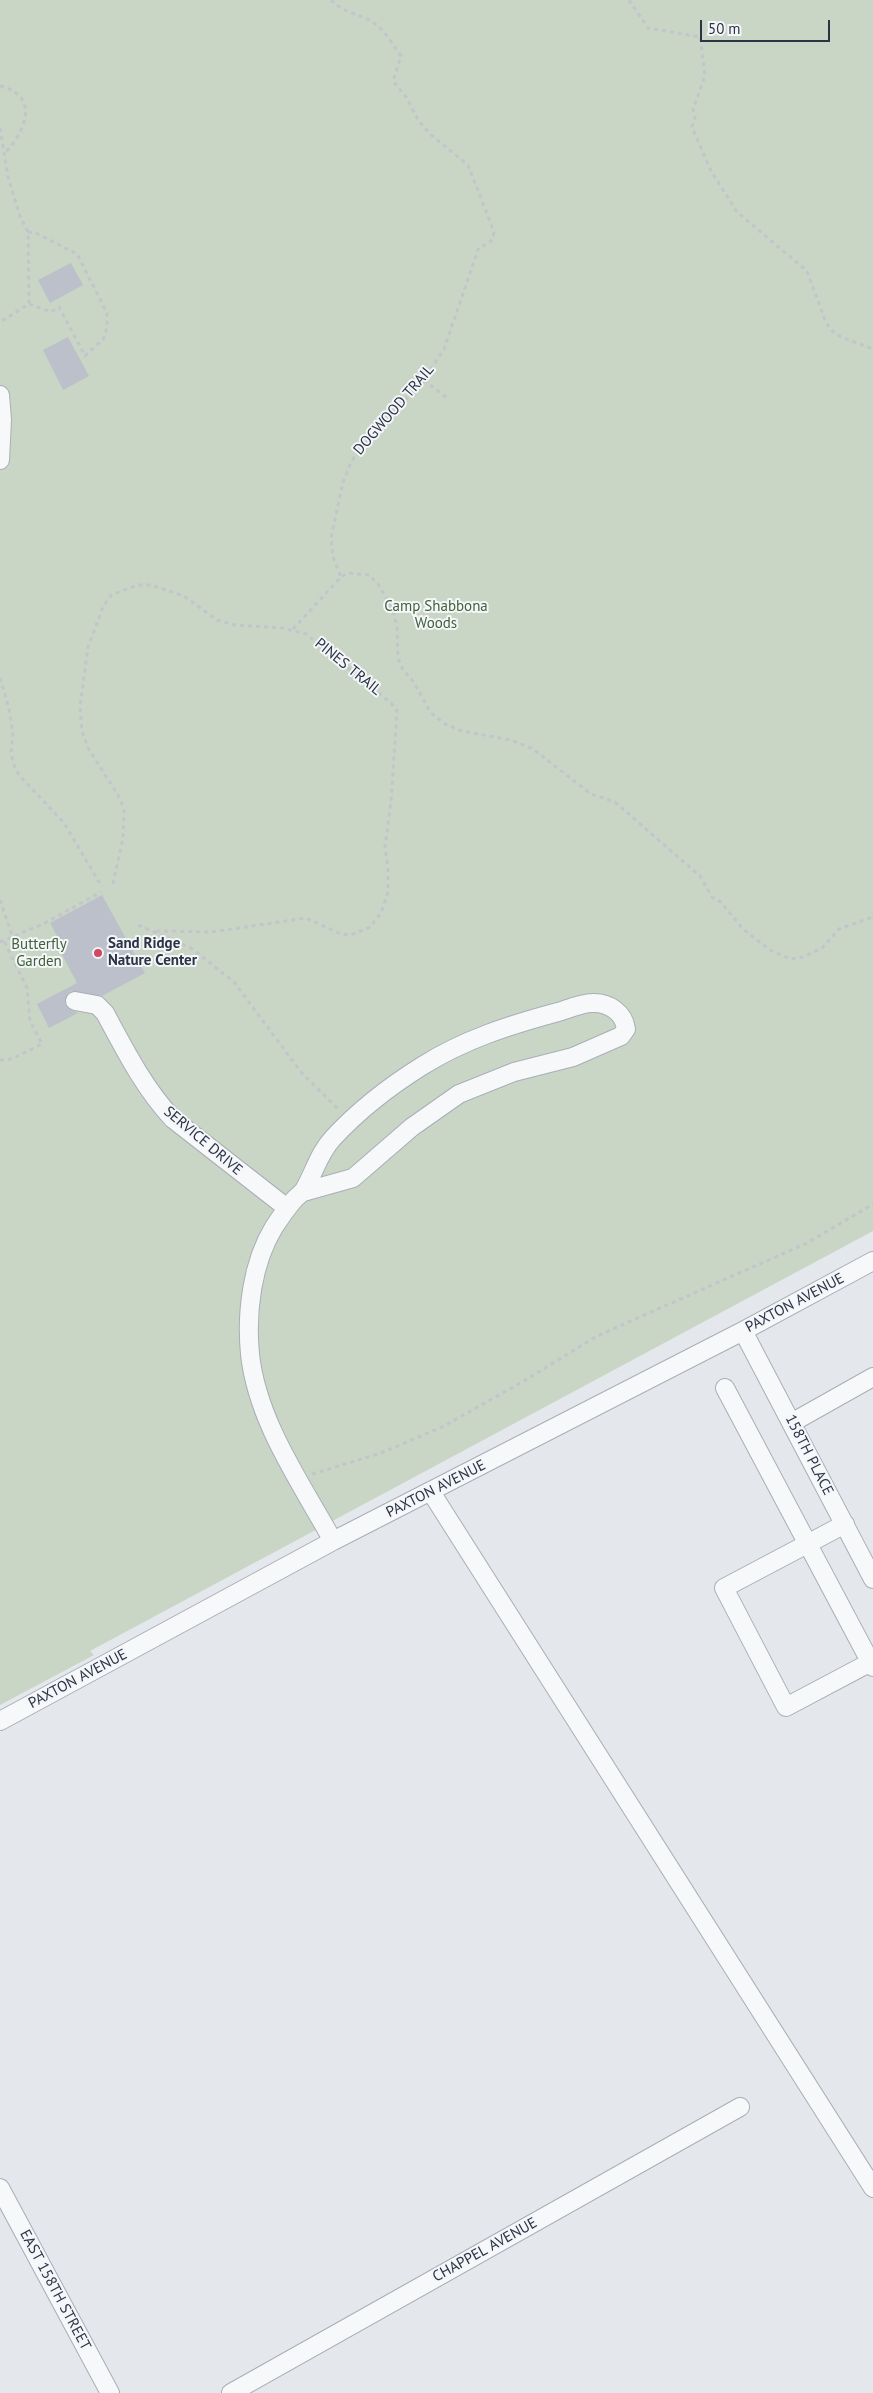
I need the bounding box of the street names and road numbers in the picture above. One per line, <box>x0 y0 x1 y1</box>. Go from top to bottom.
street label: DOGWOOD TRAIL <box>350 361 438 459</box>
street label: PINES TRAIL <box>311 635 385 699</box>
street label: SERVICE DRIVE <box>160 1103 246 1179</box>
street label: PAXTON AVENUE <box>743 1269 847 1337</box>
street label: 158TH PLACE <box>781 1412 837 1498</box>
street label: PAXTON AVENUE <box>383 1456 489 1522</box>
street label: PAXTON AVENUE <box>26 1645 130 1713</box>
street label: CHAPPEL AVENUE <box>430 2214 540 2286</box>
street label: EAST 158TH STREET <box>16 2227 94 2353</box>

